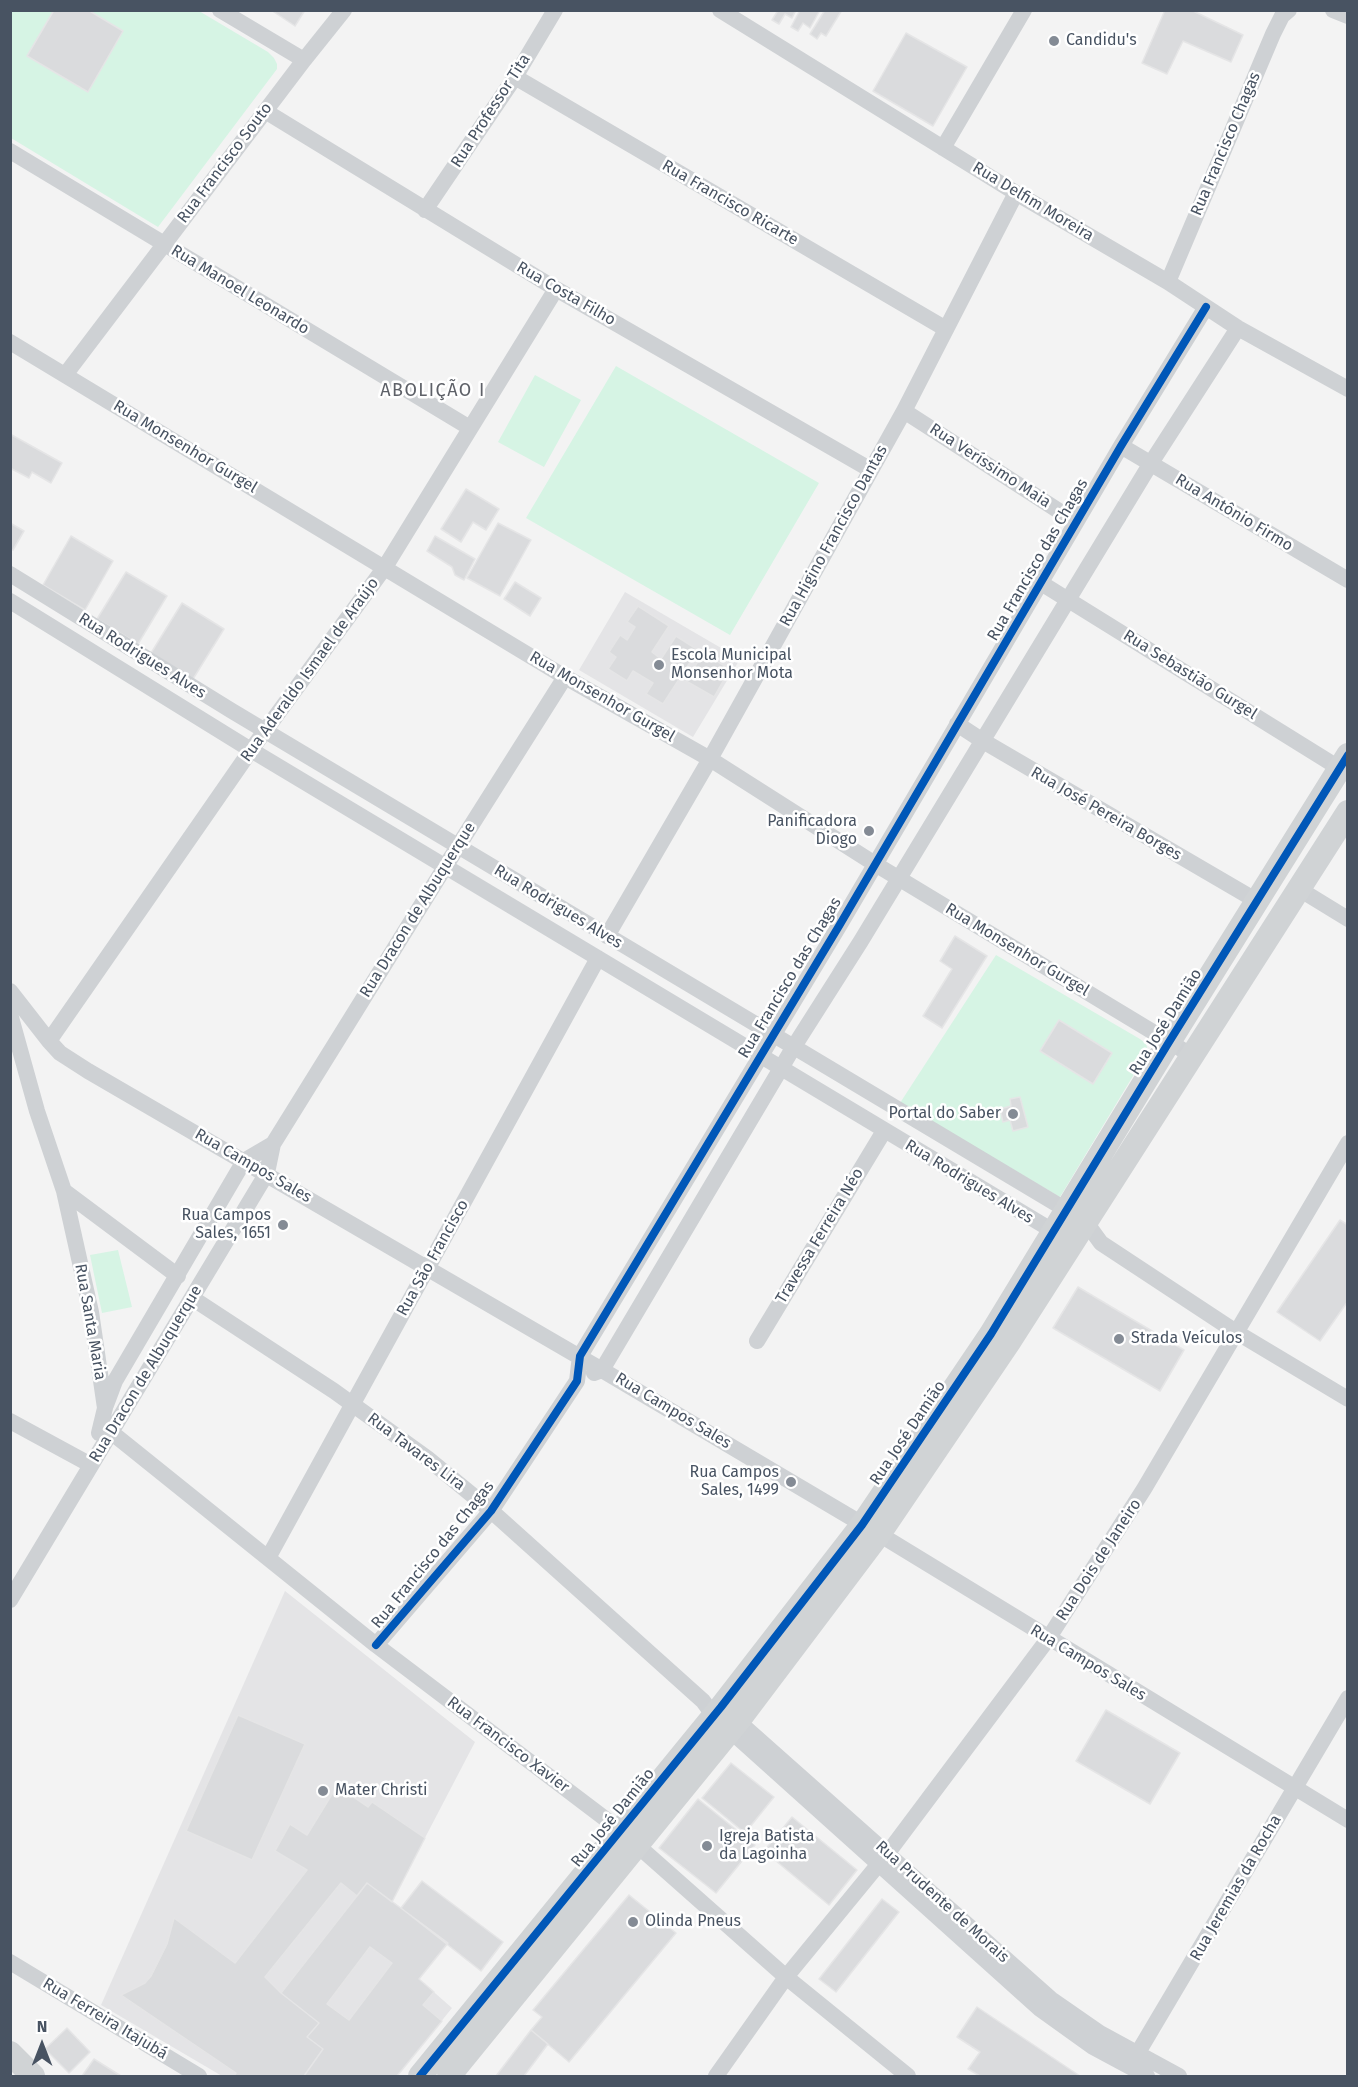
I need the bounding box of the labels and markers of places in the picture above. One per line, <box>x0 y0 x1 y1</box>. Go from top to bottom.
place label: Candidu's <box>1066 31 1137 51</box>
marker: Candidu's <box>1047 34 1061 48</box>
place label: Escola Municipal Monsenhor Mota <box>671 646 793 684</box>
marker: Escola Municipal Monsenhor Mota <box>652 658 666 672</box>
place label: Panificadora Diogo <box>767 812 857 850</box>
marker: Panificadora Diogo <box>862 824 876 838</box>
place label: Portal do Saber <box>889 1104 1001 1124</box>
marker: Portal do Saber <box>1006 1107 1020 1121</box>
place label: Rua Campos Sales, 1651 <box>182 1206 271 1244</box>
marker: Rua Campos Sales, 1651 <box>276 1218 290 1232</box>
place label: Strada Veículos <box>1131 1329 1242 1349</box>
marker: Strada Veículos <box>1112 1332 1126 1346</box>
place label: Rua Campos Sales, 1499 <box>690 1463 779 1501</box>
marker: Rua Campos Sales, 1499 <box>784 1475 798 1489</box>
place label: Mater Christi <box>335 1781 427 1801</box>
marker: Mater Christi <box>316 1784 330 1798</box>
place label: Igreja Batista da Lagoinha <box>719 1827 814 1865</box>
marker: Igreja Batista da Lagoinha <box>700 1839 714 1853</box>
place label: Olinda Pneus <box>645 1912 741 1932</box>
marker: Olinda Pneus <box>626 1915 640 1929</box>

